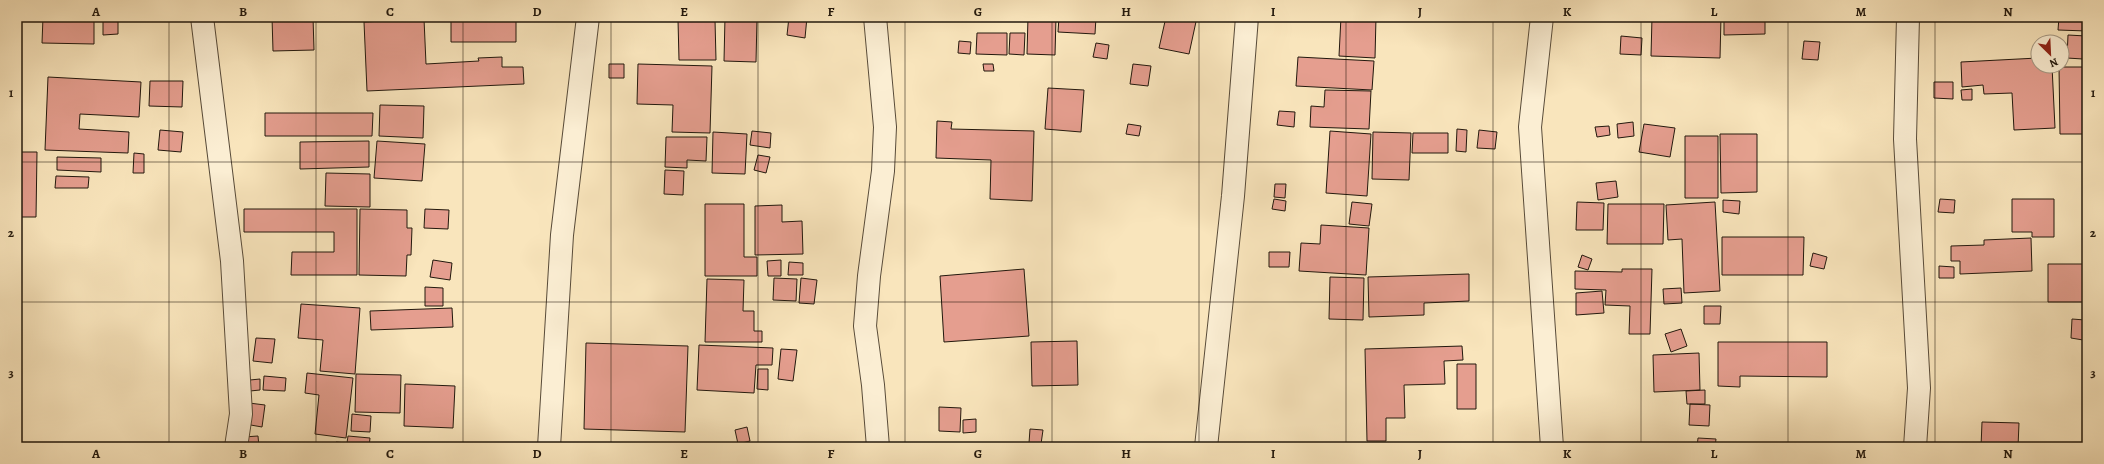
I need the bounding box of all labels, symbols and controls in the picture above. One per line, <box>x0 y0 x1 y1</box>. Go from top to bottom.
text: A <box>91 3 101 20</box>
text: B <box>239 3 247 20</box>
text: C <box>386 3 394 20</box>
text: D <box>532 3 542 20</box>
text: E <box>680 3 688 20</box>
text: F <box>828 3 835 20</box>
text: G <box>974 3 982 20</box>
text: H <box>1121 3 1131 20</box>
text: I <box>1271 3 1276 20</box>
text: J <box>1418 3 1422 20</box>
text: K <box>1563 3 1572 20</box>
text: L <box>1711 3 1718 20</box>
text: M <box>1856 3 1867 20</box>
text: N <box>2003 3 2013 20</box>
north arrow <box>2030 34 2070 74</box>
text: N <box>2047 54 2061 71</box>
text: 1 <box>9 84 14 101</box>
text: 1 <box>2091 84 2096 101</box>
text: 2 <box>8 224 15 241</box>
text: 2 <box>2090 224 2097 241</box>
text: 3 <box>8 364 14 381</box>
text: 3 <box>2090 364 2096 381</box>
text: A <box>91 445 101 462</box>
text: B <box>239 445 247 462</box>
text: C <box>386 445 394 462</box>
text: D <box>532 445 542 462</box>
text: E <box>680 445 688 462</box>
text: F <box>828 445 835 462</box>
text: G <box>974 445 982 462</box>
text: H <box>1121 445 1131 462</box>
text: I <box>1271 445 1276 462</box>
text: J <box>1418 445 1422 462</box>
text: K <box>1563 445 1572 462</box>
text: L <box>1711 445 1718 462</box>
text: M <box>1856 445 1867 462</box>
text: N <box>2003 445 2013 462</box>

